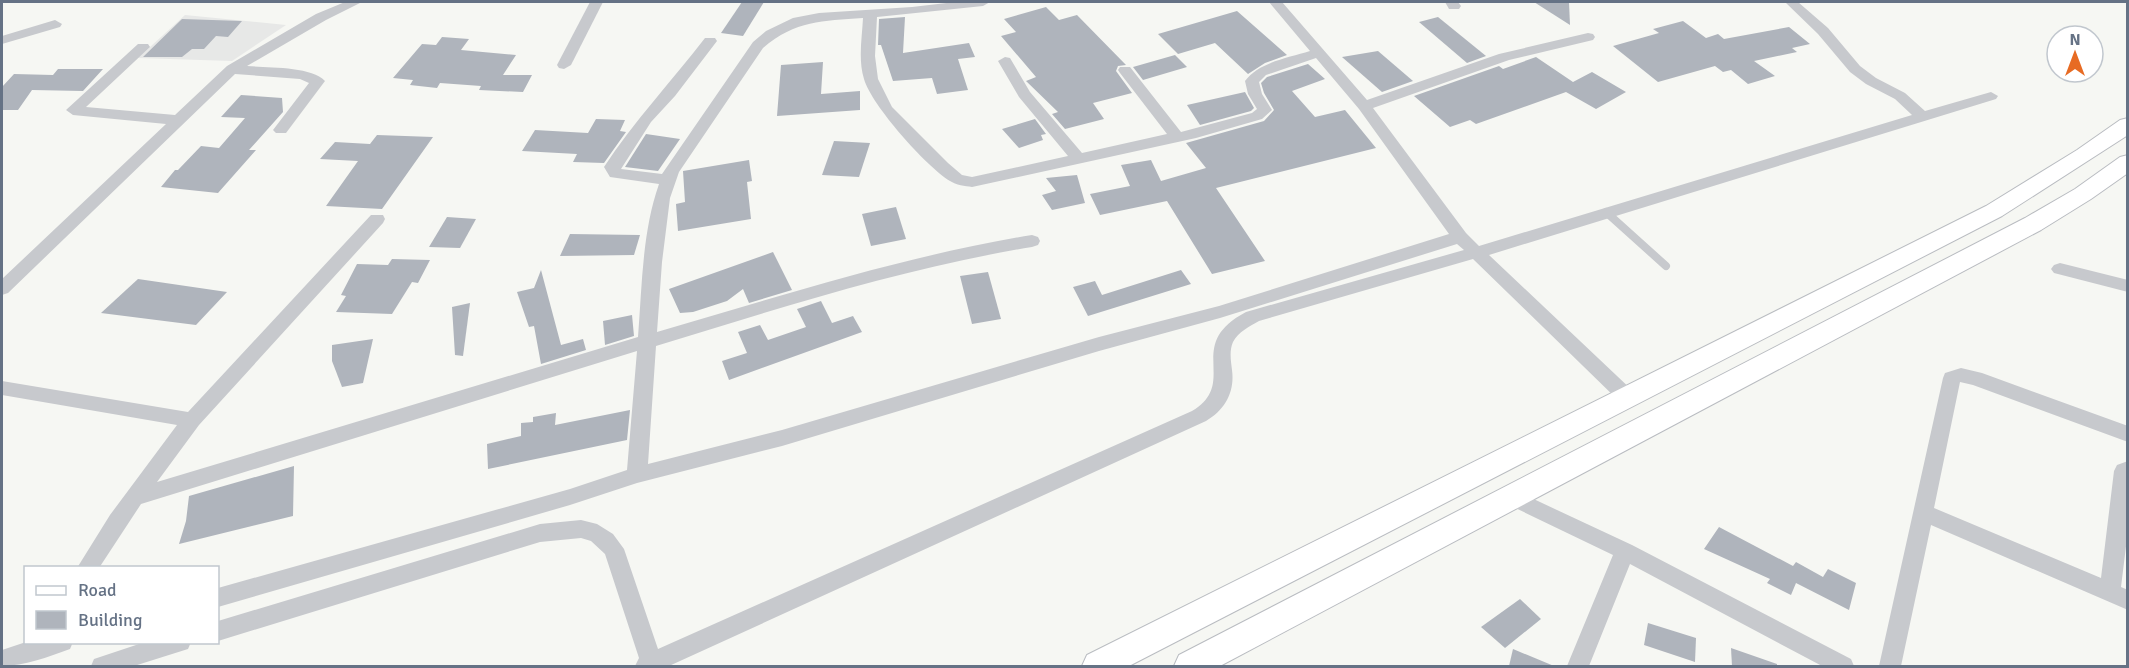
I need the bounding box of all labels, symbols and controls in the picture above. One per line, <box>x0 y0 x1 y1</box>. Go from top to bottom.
north arrow <box>2045 24 2105 84</box>
text: N <box>2069 30 2081 50</box>
legend <box>24 566 219 644</box>
text: Road <box>78 579 117 601</box>
text: Building <box>78 609 142 631</box>

